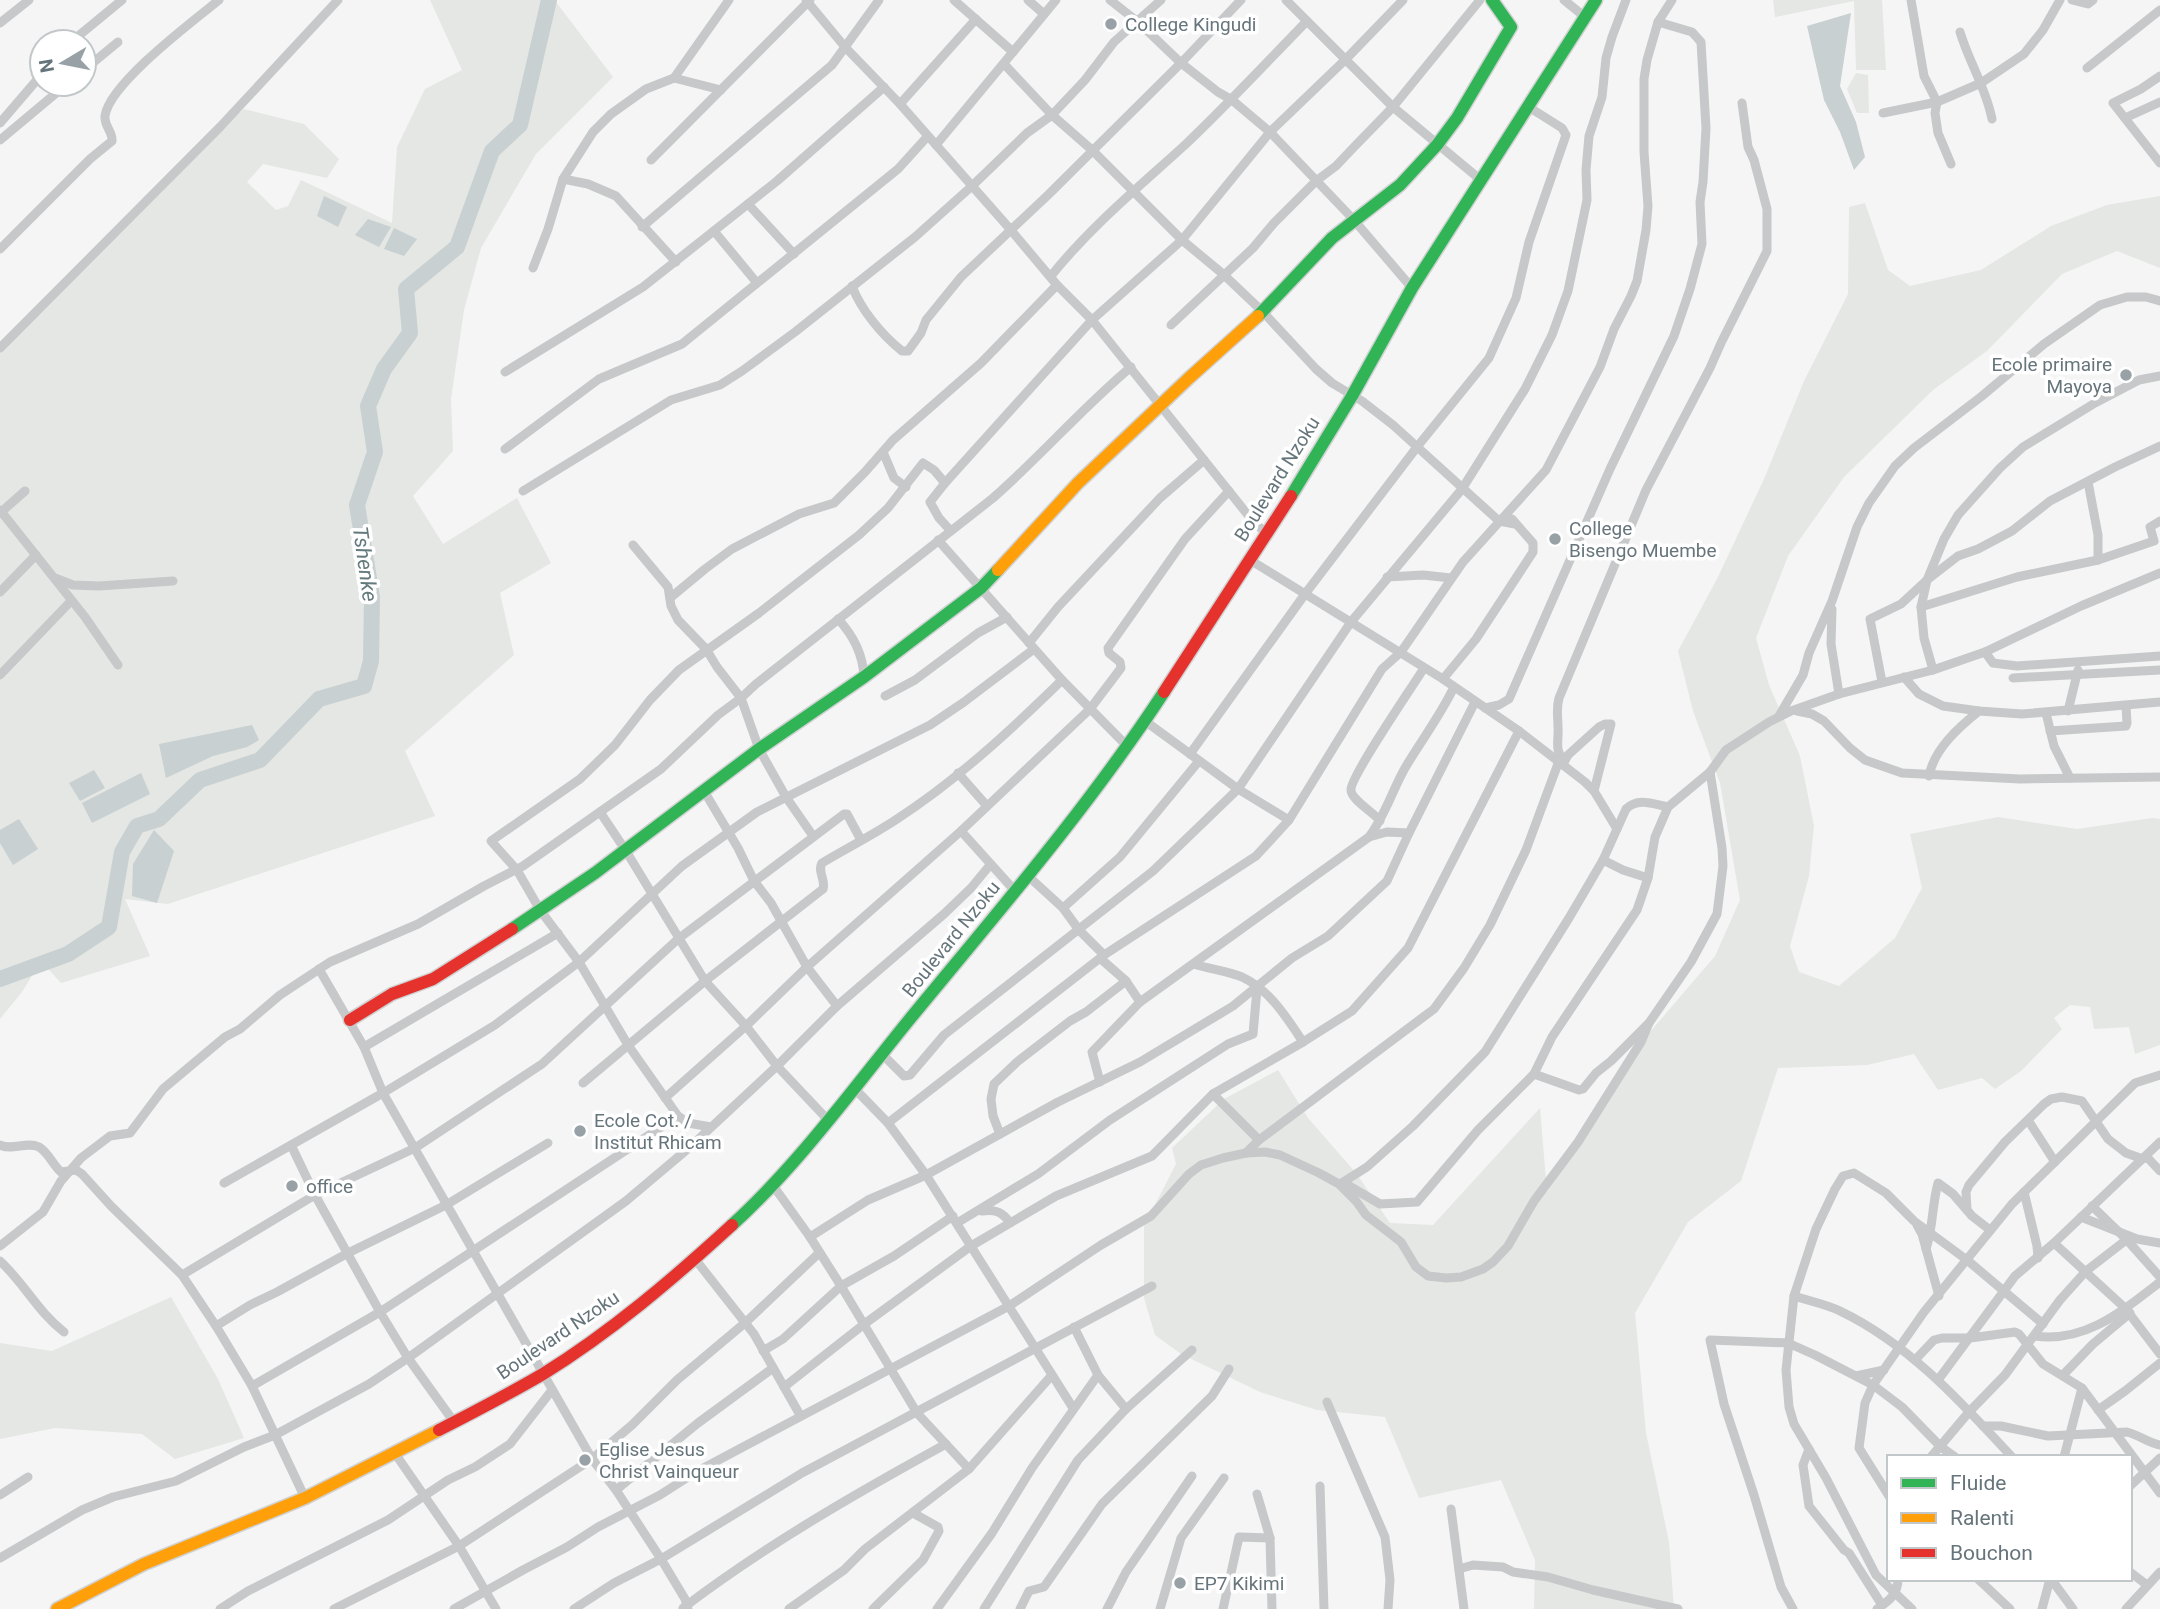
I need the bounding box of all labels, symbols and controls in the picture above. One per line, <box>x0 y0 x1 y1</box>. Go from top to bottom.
place label: College Kingudi <box>1125 13 1257 36</box>
marker: College Kingudi <box>1103 16 1119 32</box>
north arrow <box>28 28 98 98</box>
text: N <box>34 57 59 74</box>
place label: Ecole primaire Mayoya <box>1992 353 2112 398</box>
marker: Ecole primaire Mayoya <box>2118 367 2134 383</box>
street label: Boulevard Nzoku <box>1229 412 1325 546</box>
place label: College Bisengo Muembe <box>1569 517 1717 562</box>
water label: Tshenke <box>348 525 382 603</box>
marker: College Bisengo Muembe <box>1547 531 1563 547</box>
street label: Boulevard Nzoku <box>897 876 1005 1002</box>
place label: Ecole Cot. / Institut Rhicam <box>594 1109 722 1154</box>
marker: Ecole Cot. / Institut Rhicam <box>572 1123 588 1139</box>
place label: office <box>306 1175 353 1198</box>
marker: office <box>284 1178 300 1194</box>
street label: Boulevard Nzoku <box>492 1286 624 1384</box>
place label: Eglise Jesus Christ Vainqueur <box>599 1438 740 1483</box>
marker: Eglise Jesus Christ Vainqueur <box>577 1452 593 1468</box>
legend <box>1887 1455 2132 1581</box>
text: Fluide <box>1950 1471 2006 1495</box>
text: Ralenti <box>1950 1506 2014 1530</box>
text: Bouchon <box>1950 1541 2033 1565</box>
place label: EP7 Kikimi <box>1194 1572 1284 1595</box>
marker: EP7 Kikimi <box>1172 1575 1188 1591</box>

